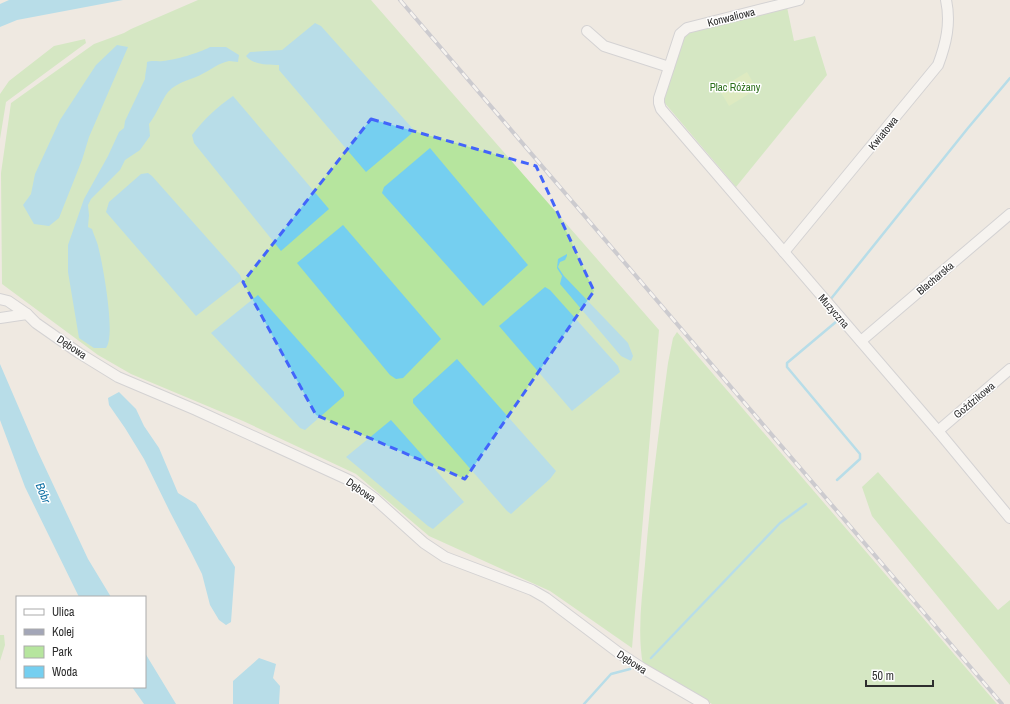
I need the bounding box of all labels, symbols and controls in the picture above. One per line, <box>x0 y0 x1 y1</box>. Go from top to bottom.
street label: Konwaliowa <box>706 4 756 30</box>
park label: Plac Różany <box>710 80 761 94</box>
street label: Kwiatowa <box>865 113 901 153</box>
street label: Blacharska <box>913 258 957 298</box>
street label: Muzyczna <box>815 291 853 331</box>
street label: Dębowa <box>54 332 90 362</box>
street label: Goździkowa <box>950 379 998 421</box>
street label: Dębowa <box>343 475 379 505</box>
water label: Bóbr <box>32 480 55 506</box>
legend <box>16 596 146 688</box>
text: Ulica <box>52 604 75 620</box>
text: Kolej <box>52 624 74 640</box>
text: Park <box>52 644 72 660</box>
street label: Dębowa <box>614 647 650 677</box>
scale bar <box>866 662 933 688</box>
text: Woda <box>52 664 78 680</box>
text: 50 m <box>872 668 894 684</box>

